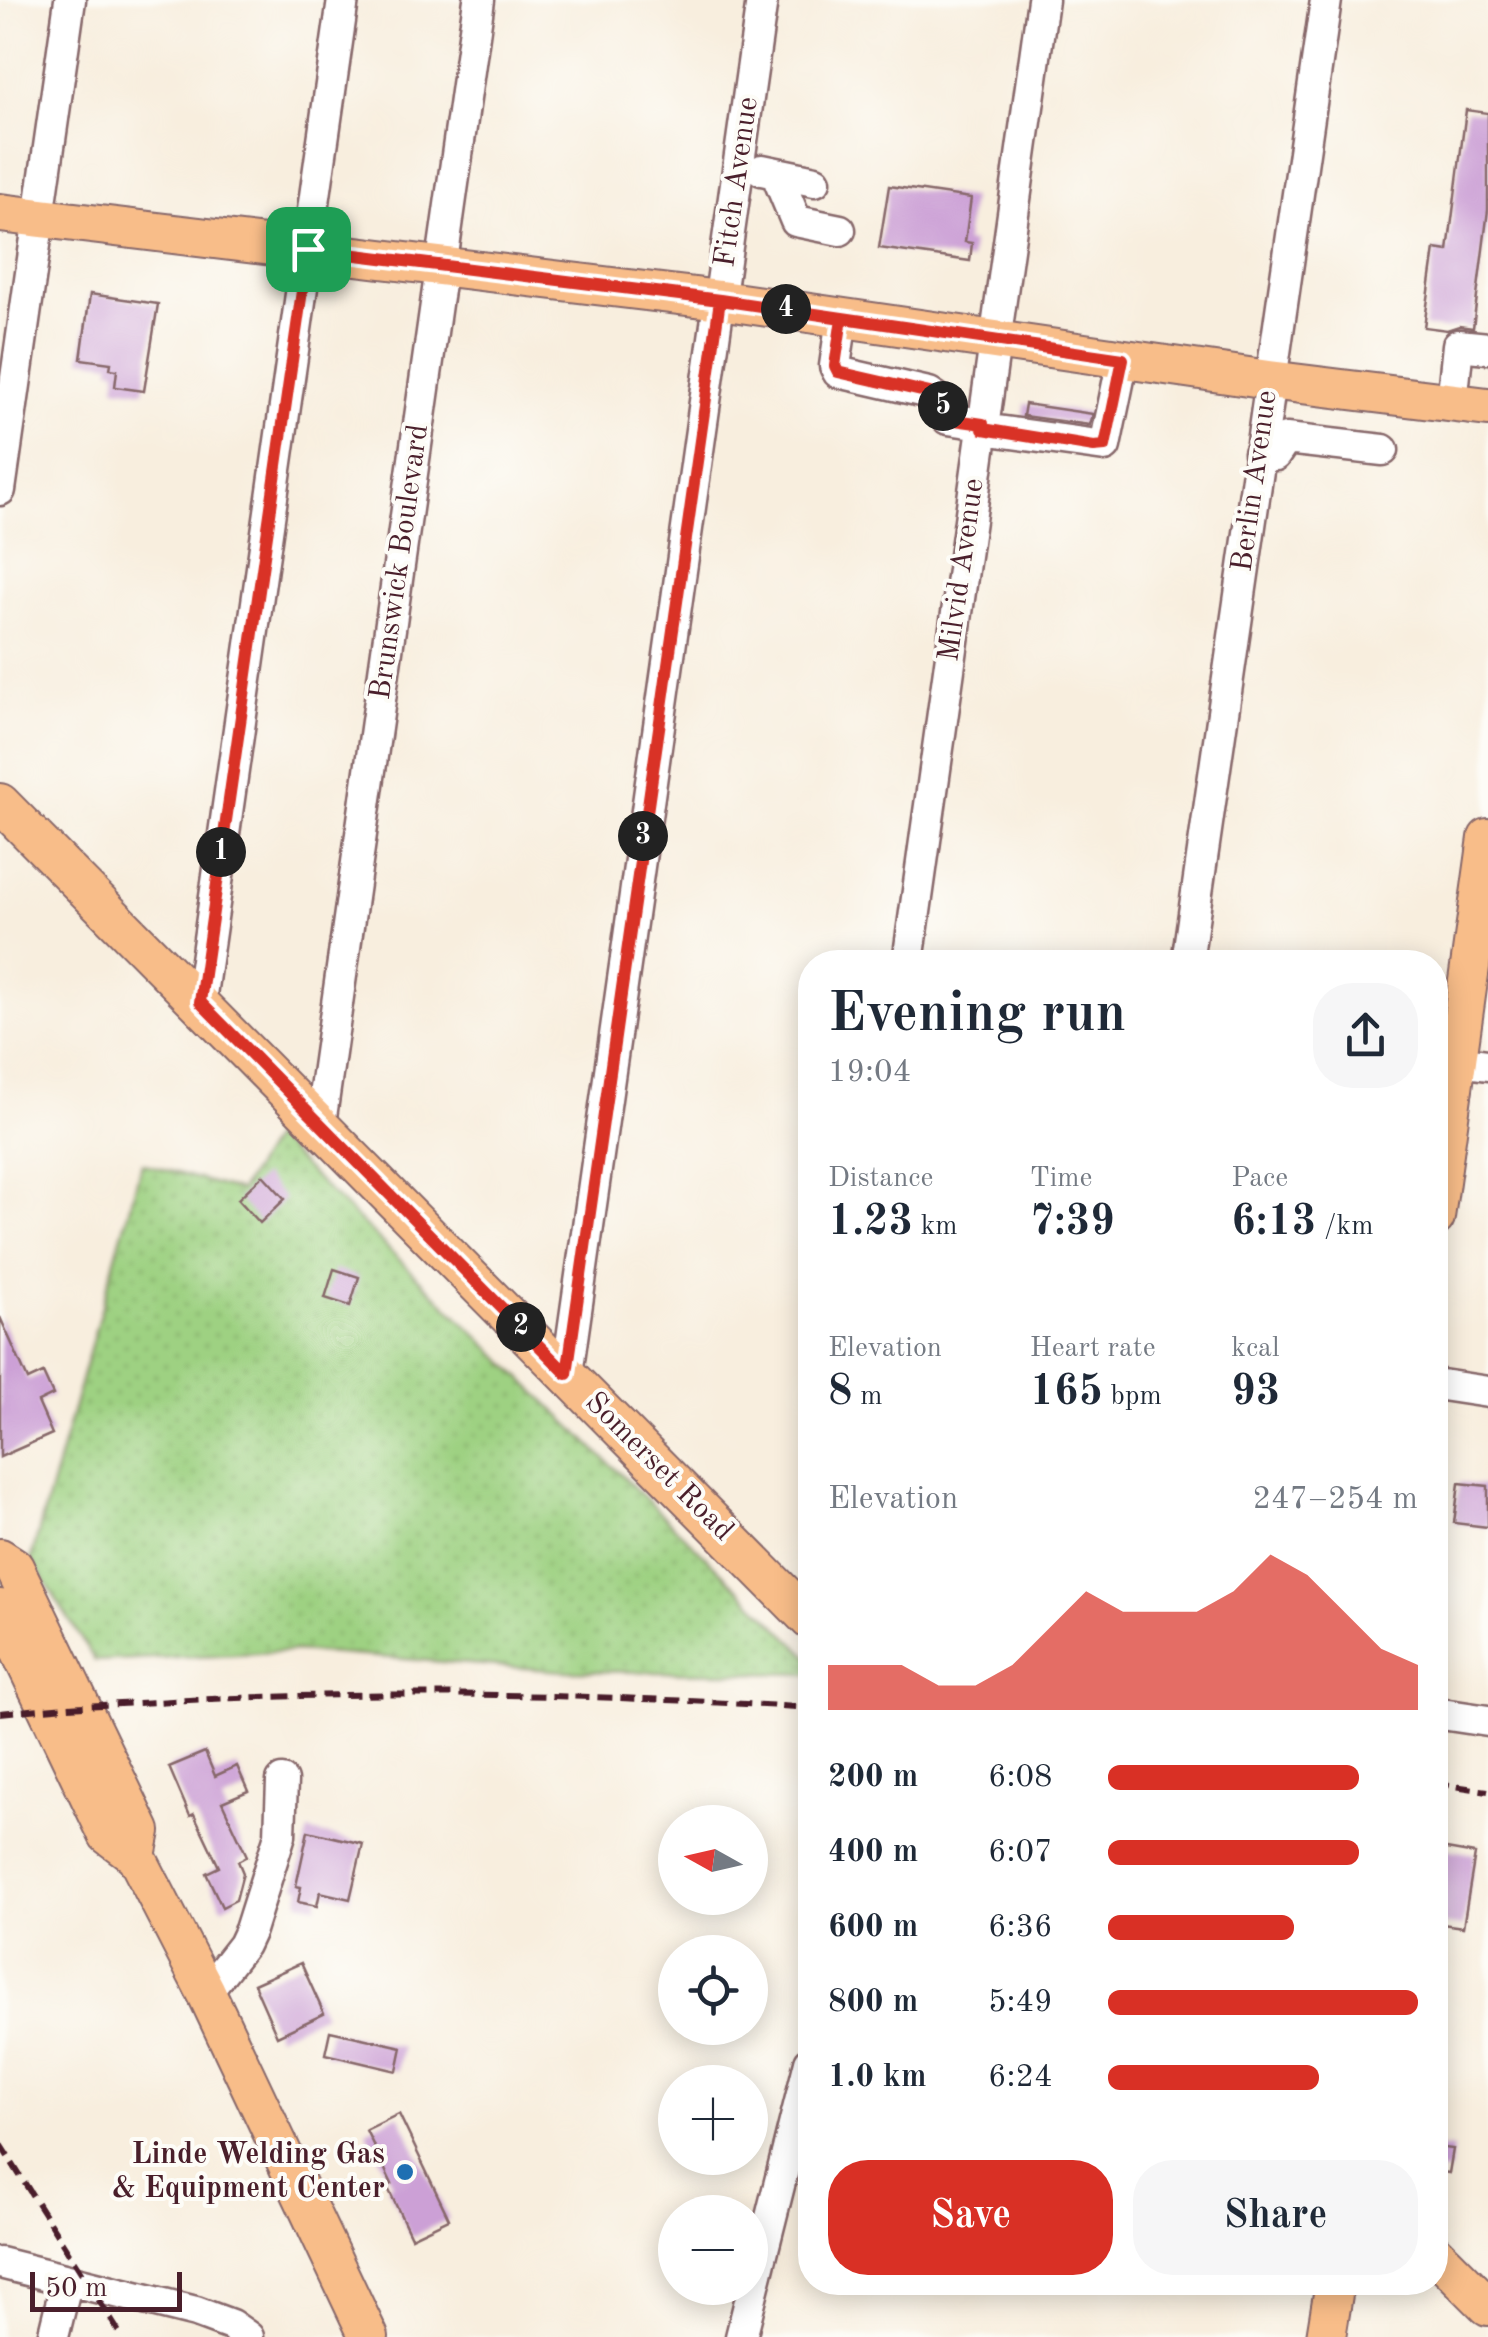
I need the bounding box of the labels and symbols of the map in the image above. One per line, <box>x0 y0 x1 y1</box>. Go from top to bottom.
street label: Fitch Avenue <box>710 95 764 269</box>
pin <box>266 207 351 292</box>
pin: 4 <box>761 284 811 334</box>
pin: 5 <box>918 381 968 431</box>
street label: Berlin Avenue <box>1227 388 1283 574</box>
street label: Brunswick Boulevard <box>366 422 434 702</box>
street label: Milvid Avenue <box>934 476 990 664</box>
pin: 3 <box>618 811 668 861</box>
pin: 1 <box>196 827 246 877</box>
pin: 2 <box>496 1302 546 1352</box>
street label: Somerset Road <box>579 1387 739 1547</box>
north arrow <box>658 1805 768 1915</box>
place label: Linde Welding Gas & Equipment Center <box>112 2140 385 2204</box>
marker: Linde Welding Gas & Equipment Center <box>394 2161 416 2183</box>
scale bar <box>30 2267 182 2312</box>

